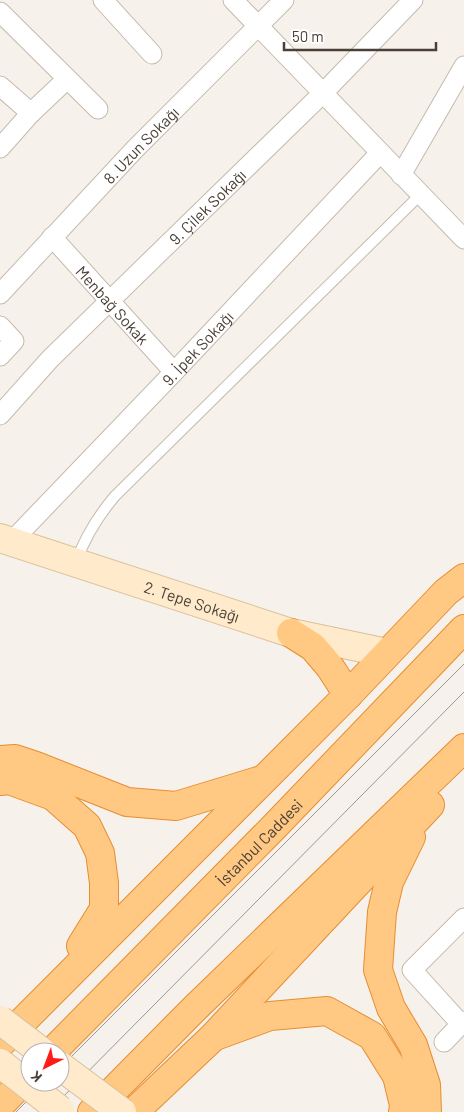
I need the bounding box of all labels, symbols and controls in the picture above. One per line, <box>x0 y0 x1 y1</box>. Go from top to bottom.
scale bar <box>284 20 436 52</box>
text: 50 m <box>292 27 324 45</box>
street label: 8. Uzun Sokağı <box>99 102 182 187</box>
street label: 9. Çilek Sokağı <box>165 165 249 248</box>
street label: Menbağ Sokak <box>73 261 153 348</box>
street label: 9. İpek Sokağı <box>158 307 236 389</box>
street label: 2. Tepe Sokağı <box>142 576 242 625</box>
street label: İstanbul Caddesi <box>212 794 306 889</box>
north arrow <box>20 1042 70 1092</box>
text: K <box>27 1068 45 1086</box>

